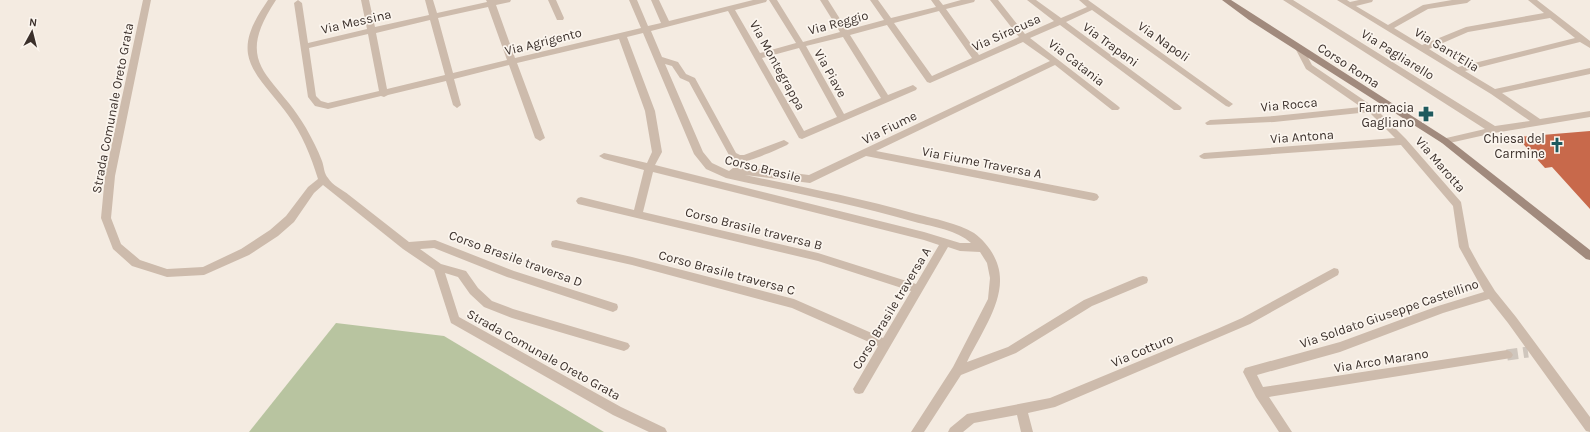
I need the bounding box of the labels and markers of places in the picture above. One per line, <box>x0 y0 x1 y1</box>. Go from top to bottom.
place label: Farmacia Gagliano <box>1359 100 1414 130</box>
pharmacy icon: Farmacia Gagliano <box>1417 105 1435 123</box>
place label: Chiesa del Carmine <box>1484 131 1545 161</box>
church icon: Chiesa del Carmine <box>1548 136 1566 154</box>

